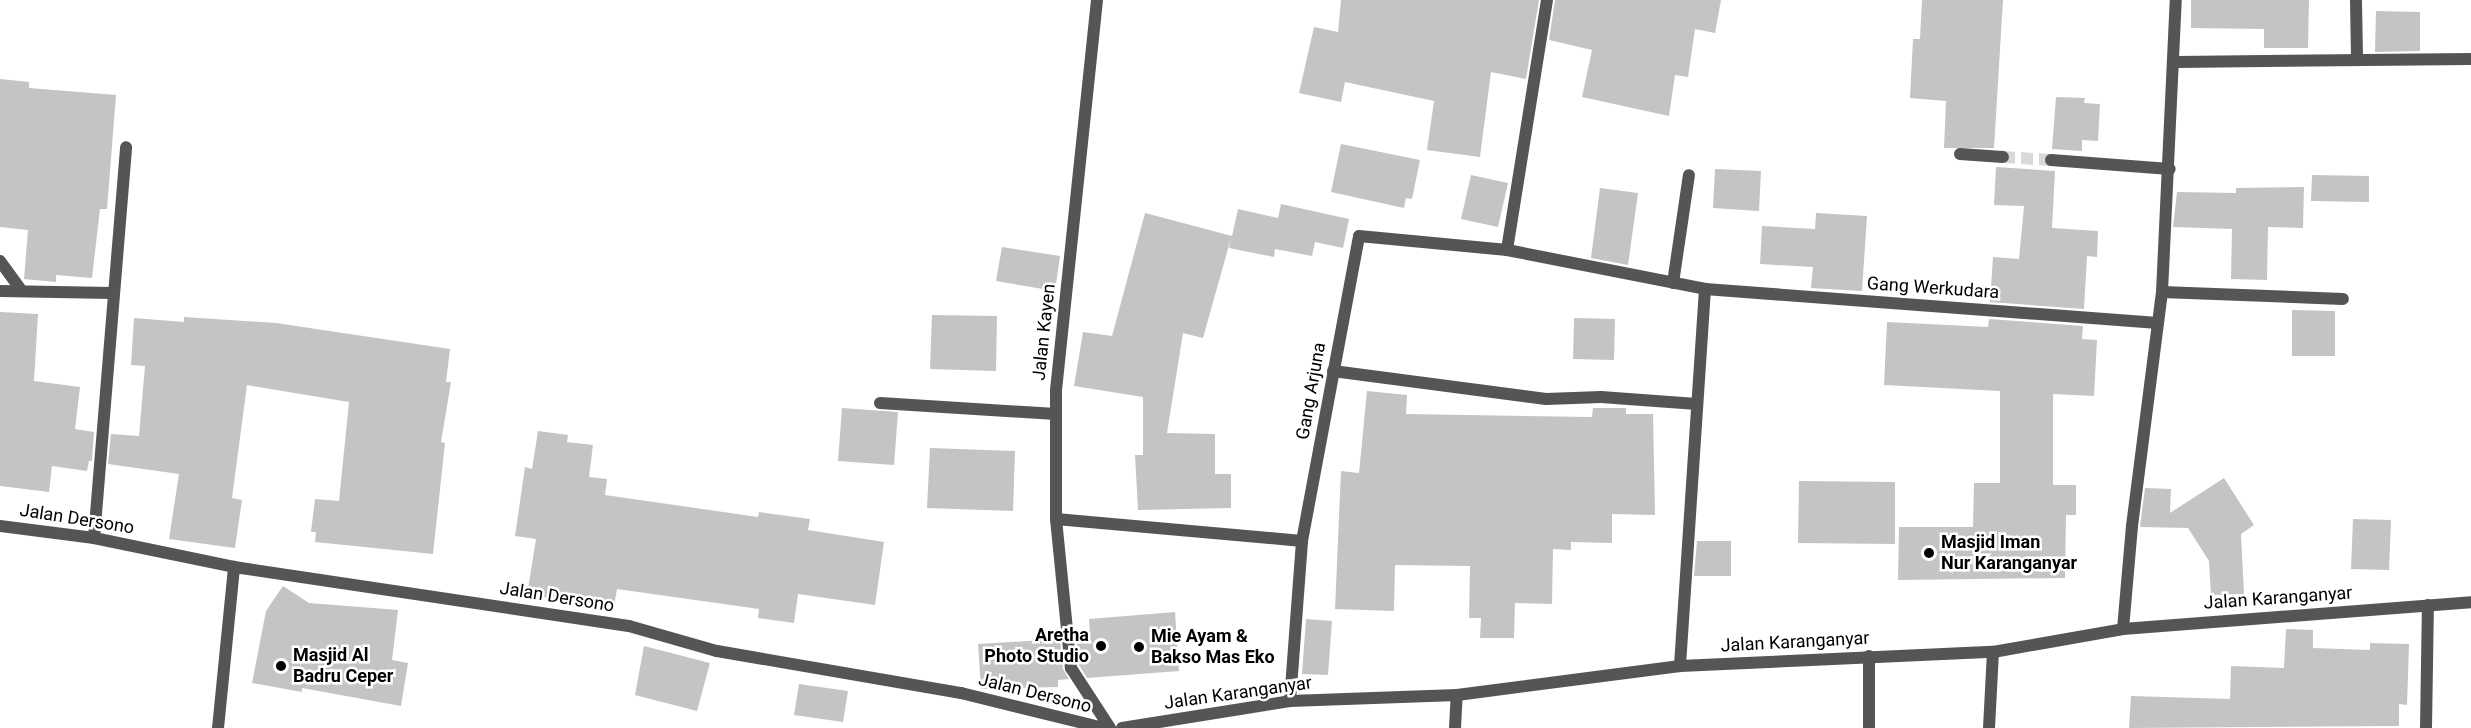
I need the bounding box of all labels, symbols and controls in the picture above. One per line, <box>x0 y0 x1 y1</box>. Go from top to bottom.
street label: Gang Werkudara <box>1866 273 2000 303</box>
street label: Jalan Kayen <box>1028 283 1060 381</box>
street label: Gang Arjuna <box>1292 341 1330 441</box>
street label: Jalan Dersono <box>18 499 136 539</box>
place label: Masjid Iman Nur Karanganyar <box>1941 532 2077 574</box>
marker: Masjid Iman Nur Karanganyar <box>1922 546 1936 560</box>
street label: Jalan Dersono <box>498 577 616 617</box>
street label: Jalan Karanganyar <box>2203 582 2353 614</box>
place label: Aretha Photo Studio <box>984 625 1089 668</box>
place label: Mie Ayam & Bakso Mas Eko <box>1151 626 1275 668</box>
street label: Jalan Karanganyar <box>1720 627 1870 657</box>
marker: Aretha Photo Studio <box>1094 639 1108 653</box>
marker: Mie Ayam & Bakso Mas Eko <box>1132 640 1146 654</box>
place label: Masjid Al Badru Ceper <box>293 645 393 688</box>
marker: Masjid Al Badru Ceper <box>274 659 288 673</box>
street label: Jalan Dersono <box>976 669 1094 717</box>
street label: Jalan Karanganyar <box>1163 672 1313 714</box>

